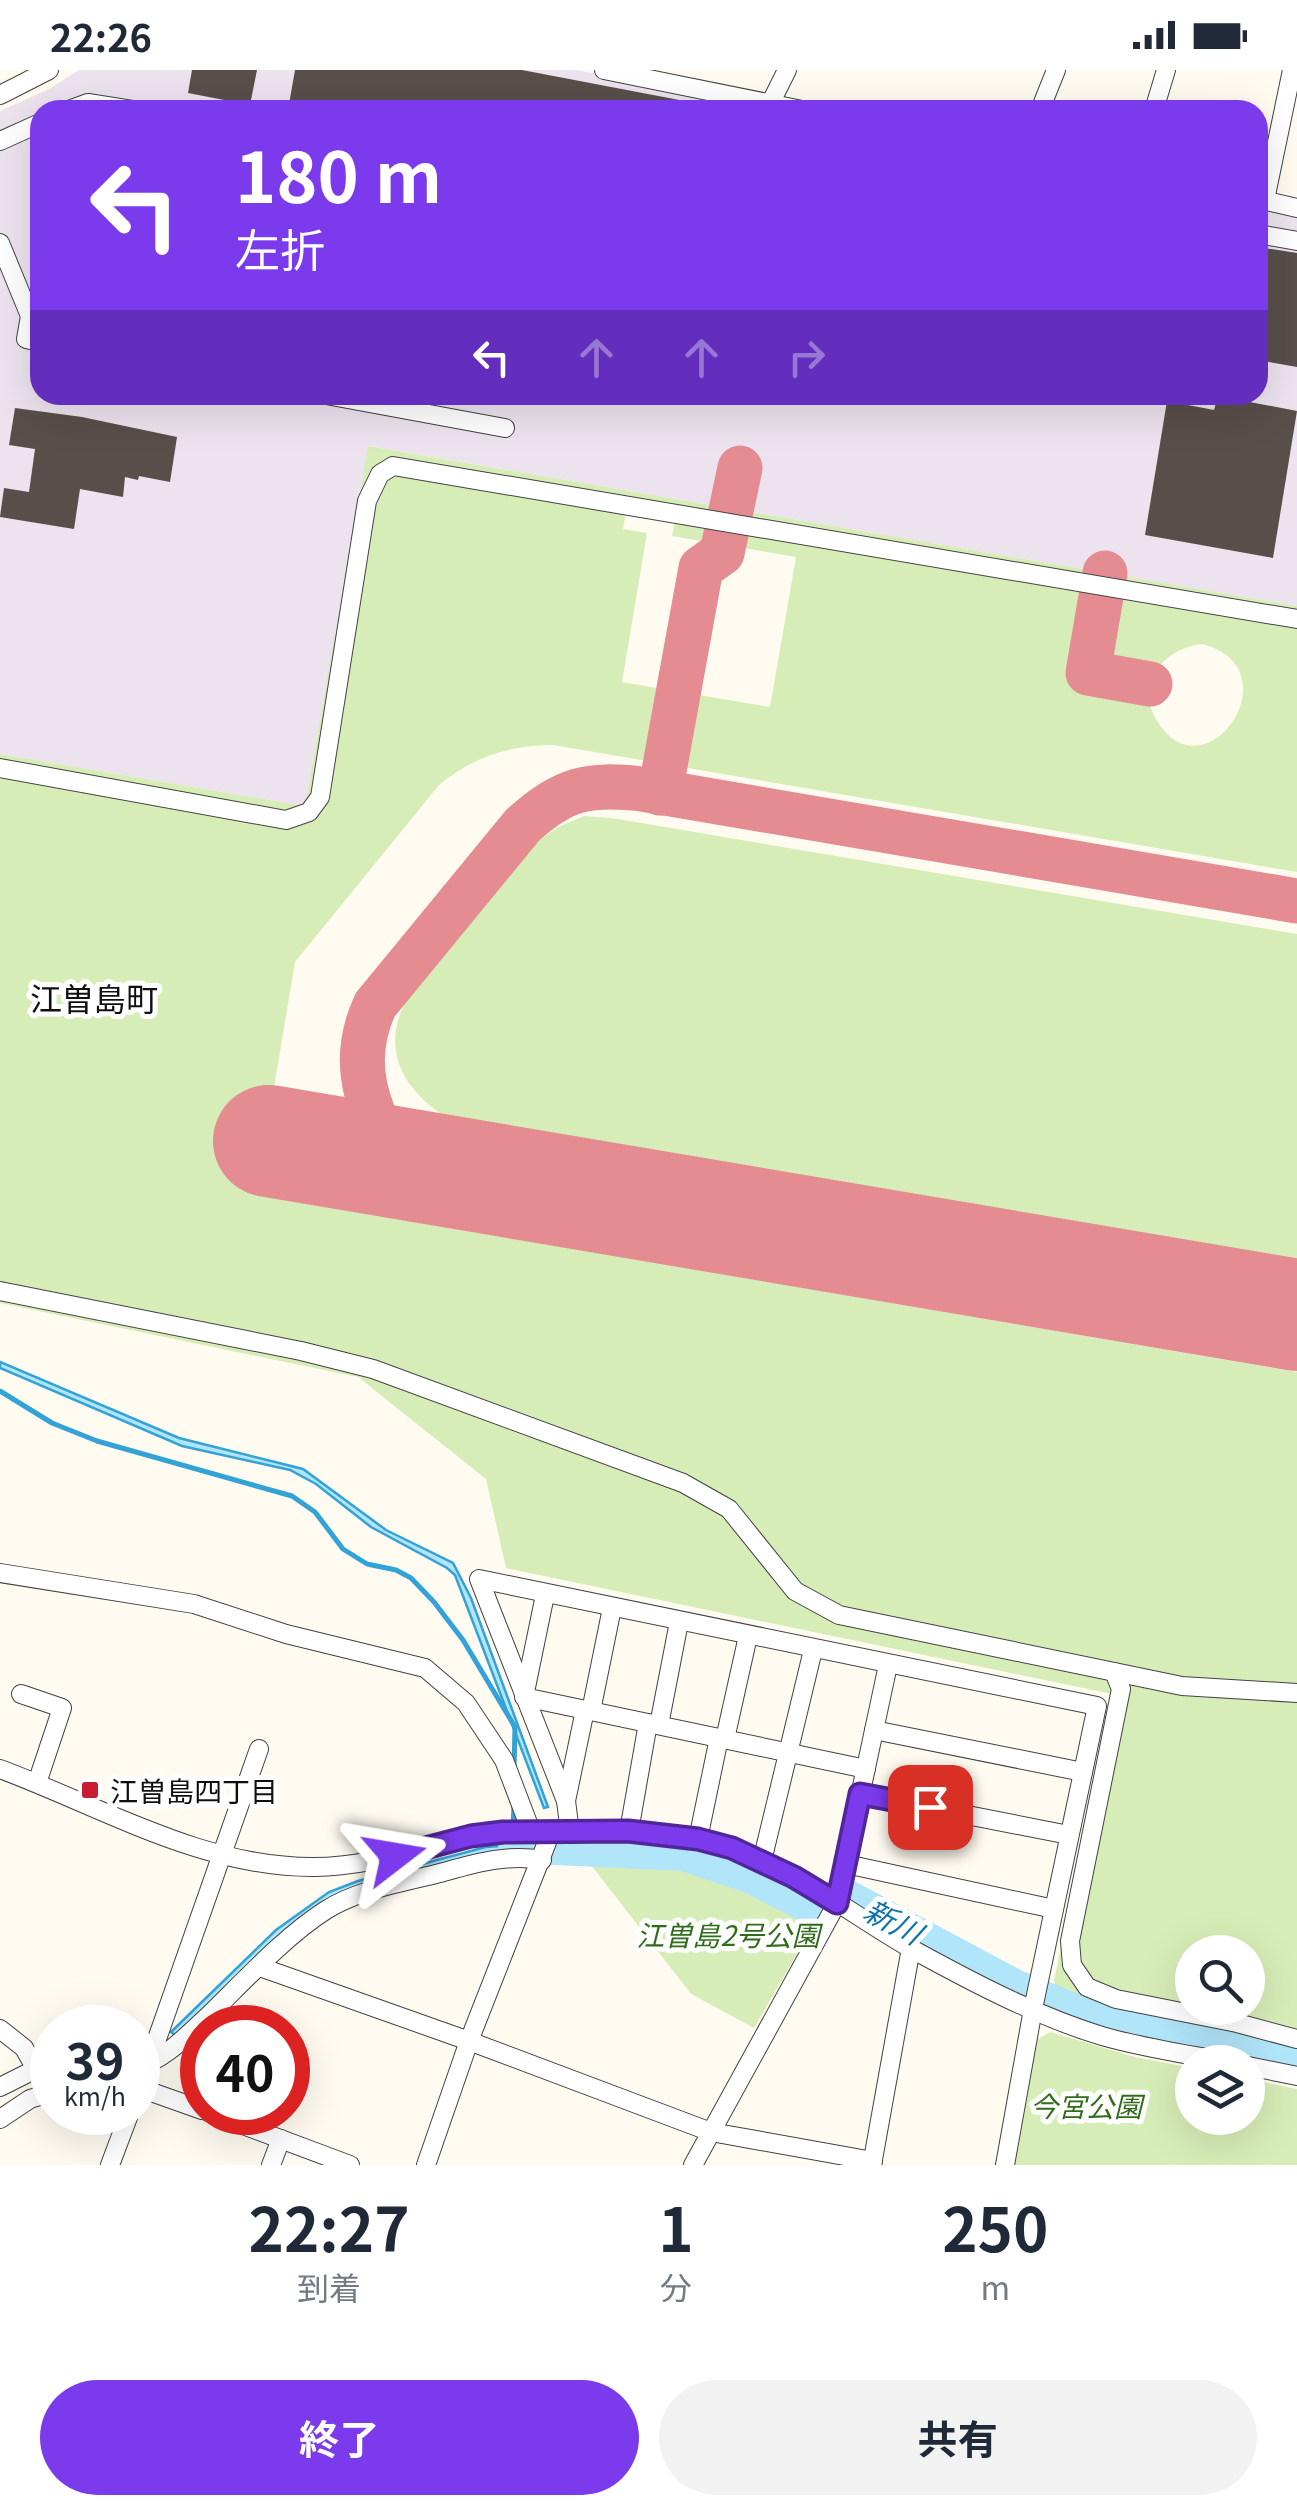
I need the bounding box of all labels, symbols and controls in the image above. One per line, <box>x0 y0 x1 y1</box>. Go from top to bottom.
text: 22:26 <box>50 8 152 63</box>
text: 180 m <box>235 122 442 223</box>
icon: left <box>70 140 200 270</box>
text: 左折 <box>235 215 325 280</box>
icon: left <box>464 330 519 385</box>
icon: ahead <box>569 330 624 385</box>
icon: ahead <box>674 330 729 385</box>
icon: right <box>779 330 834 385</box>
district label: 江曽島町 <box>30 974 158 1020</box>
pin <box>888 1765 973 1850</box>
place label: 江曽島四丁目 <box>110 1770 278 1810</box>
marker: 江曽島四丁目 <box>79 1779 101 1801</box>
icon: arrive <box>903 1780 958 1835</box>
position arrow <box>343 1804 447 1908</box>
water label: 新川 <box>857 1886 933 1955</box>
park label: 江曽島2号公園 <box>636 1914 824 1954</box>
map controls <box>1175 1935 1265 2135</box>
button: search <box>1175 1935 1265 2025</box>
speed limit sign: 40 <box>180 2005 310 2135</box>
text: 39 <box>66 2022 125 2094</box>
button: layers <box>1175 2045 1265 2135</box>
text: km/h <box>64 2077 126 2113</box>
park label: 今宮公園 <box>1030 2085 1146 2125</box>
text: 22:27 <box>249 2182 410 2269</box>
text: 1 <box>658 2182 694 2269</box>
text: 250 <box>942 2182 1048 2269</box>
text: 到着 <box>297 2263 361 2309</box>
text: 分 <box>660 2263 692 2309</box>
text: m <box>980 2263 1010 2309</box>
button: 終了 <box>40 2380 639 2495</box>
button: 共有 <box>659 2380 1257 2495</box>

